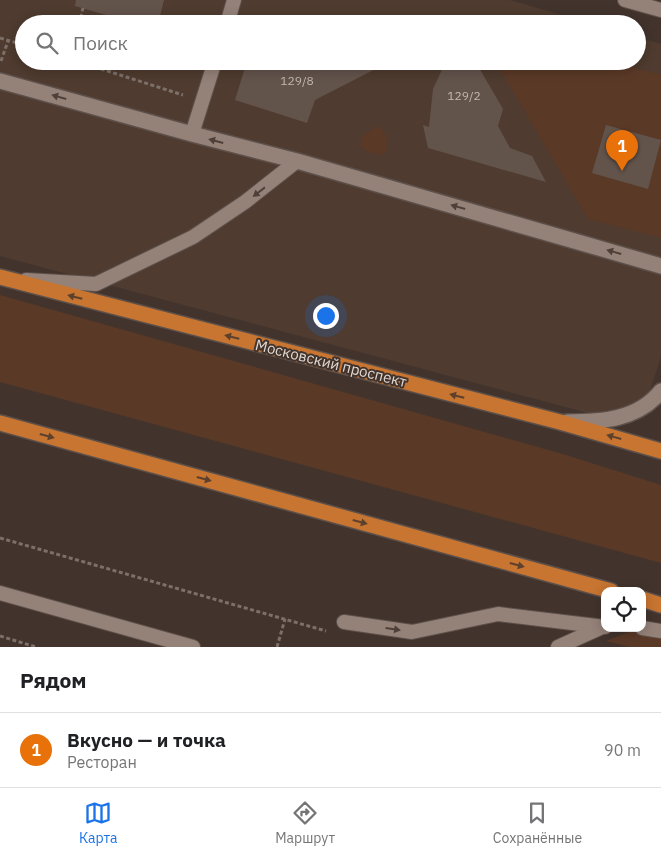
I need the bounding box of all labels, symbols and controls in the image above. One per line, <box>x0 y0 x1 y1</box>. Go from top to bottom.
search box <box>15 15 646 70</box>
icon: search <box>33 29 61 57</box>
text: Поиск <box>73 31 128 55</box>
house number: 129/8 <box>280 73 314 88</box>
house number: 129/2 <box>447 88 481 103</box>
one-way arrow <box>52 93 67 101</box>
pin: 1 <box>606 130 638 171</box>
one-way arrow <box>208 136 223 144</box>
one-way arrow <box>253 186 266 197</box>
one-way arrow <box>451 203 466 211</box>
one-way arrow <box>607 248 622 256</box>
one-way arrow <box>67 293 82 301</box>
your location <box>313 303 339 329</box>
one-way arrow <box>224 333 239 341</box>
street label: Московский проспект <box>253 335 409 391</box>
one-way arrow <box>450 391 465 399</box>
one-way arrow <box>40 432 55 440</box>
one-way arrow <box>607 433 622 441</box>
one-way arrow <box>196 475 211 483</box>
one-way arrow <box>353 518 368 526</box>
one-way arrow <box>509 561 525 569</box>
map controls <box>601 587 646 632</box>
button: locate <box>601 587 646 632</box>
one-way arrow <box>385 625 401 633</box>
text: Рядом <box>20 666 87 694</box>
text: Вкусно — и точка <box>67 728 226 752</box>
text: 1 <box>31 740 41 760</box>
text: 90 m <box>604 740 641 760</box>
text: Ресторан <box>67 752 137 772</box>
tab: Карта <box>79 799 117 847</box>
tab: Маршрут <box>275 799 335 847</box>
tab: Сохранённые <box>493 799 582 847</box>

